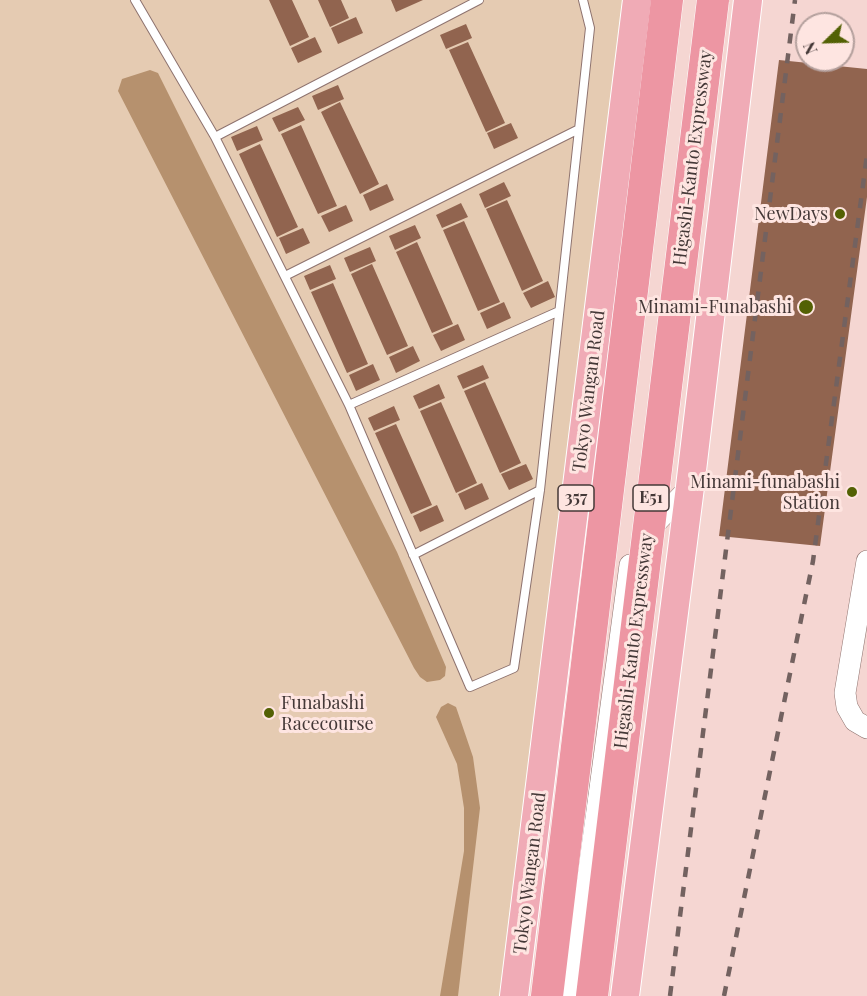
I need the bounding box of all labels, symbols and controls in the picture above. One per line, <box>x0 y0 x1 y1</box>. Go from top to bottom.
north arrow <box>795 12 855 72</box>
text: N <box>798 39 822 58</box>
street label: Higashi-Kanto Expressway <box>669 49 717 267</box>
place label: NewDays <box>754 203 828 225</box>
marker: NewDays <box>833 207 847 221</box>
place label: Minami-Funabashi <box>638 296 792 318</box>
marker: Minami-Funabashi <box>797 298 815 316</box>
street label: Tokyo Wangan Road <box>568 309 610 473</box>
place label: Minami-funabashi Station <box>690 471 840 514</box>
road number: 357 <box>558 485 594 511</box>
road number: E51 <box>633 485 669 511</box>
marker: Minami-funabashi Station <box>845 485 859 499</box>
street label: Higashi-Kanto Expressway <box>610 532 658 750</box>
place label: Funabashi Racecourse <box>281 692 374 734</box>
marker: Funabashi Racecourse <box>262 706 276 720</box>
street label: Tokyo Wangan Road <box>509 791 551 955</box>

